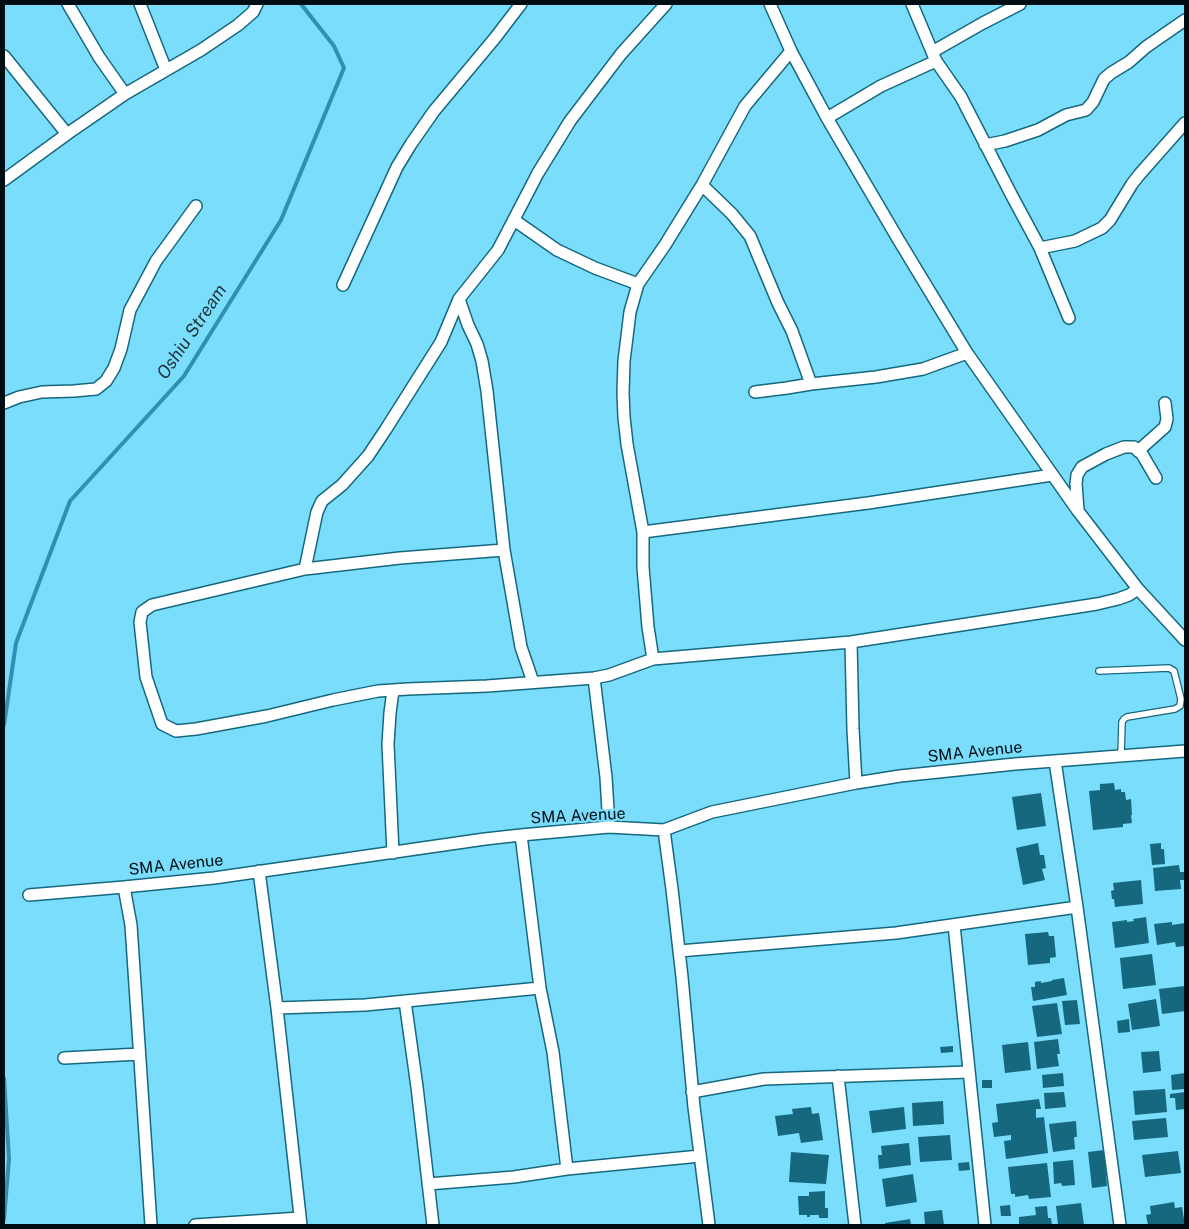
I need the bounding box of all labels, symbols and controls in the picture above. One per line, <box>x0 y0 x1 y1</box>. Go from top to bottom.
water label: Oshiu Stream <box>152 281 232 383</box>
street label: SMA Avenue <box>927 737 1023 767</box>
street label: SMA Avenue <box>530 804 626 828</box>
street label: SMA Avenue <box>128 850 224 880</box>

